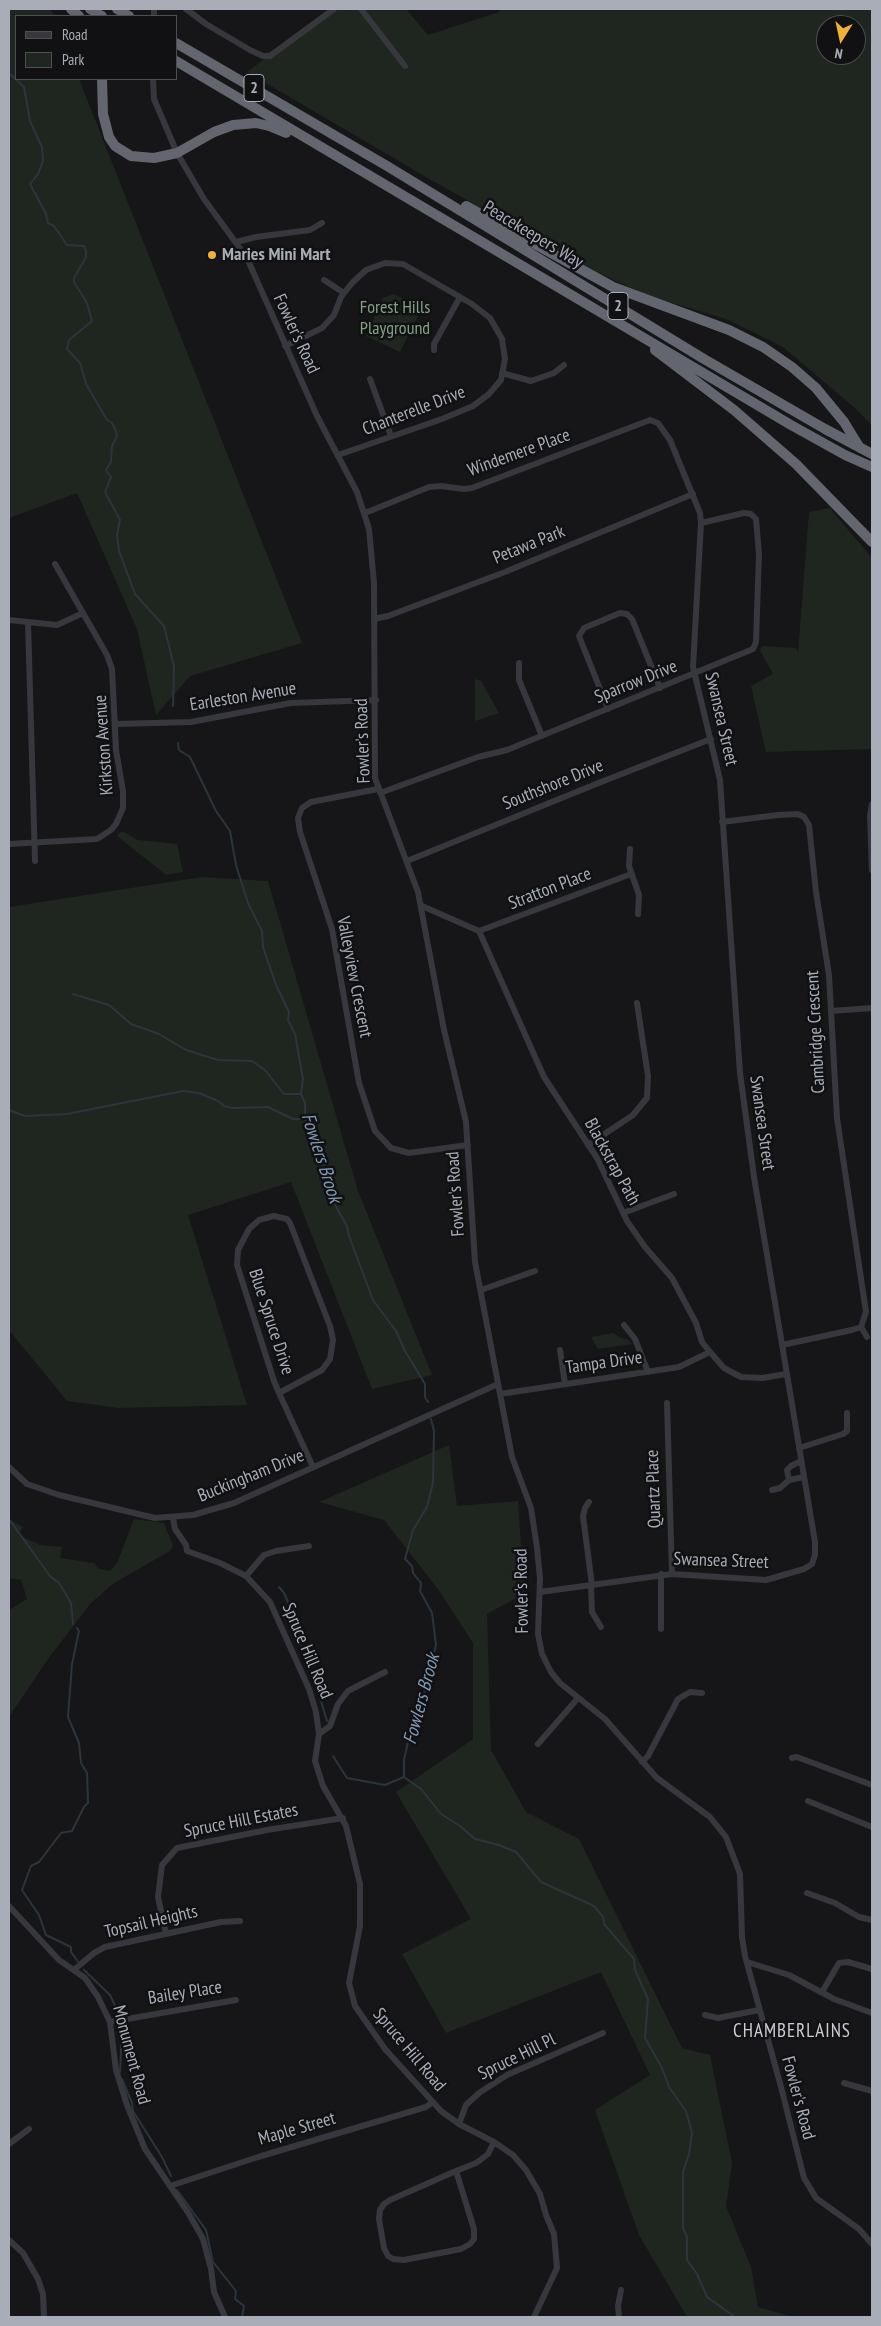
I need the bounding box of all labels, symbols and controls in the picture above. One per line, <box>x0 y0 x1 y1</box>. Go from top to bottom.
legend <box>15 15 178 80</box>
north arrow <box>816 15 866 65</box>
text: Road <box>62 25 88 44</box>
text: N <box>833 44 844 63</box>
text: Park <box>62 50 84 69</box>
road number: 2 <box>244 75 264 102</box>
street label: Peacekeepers Way <box>479 197 587 273</box>
place label: Maries Mini Mart <box>222 244 331 266</box>
marker: Maries Mini Mart <box>206 249 218 261</box>
street label: Fowler's Road <box>268 291 324 377</box>
road number: 2 <box>608 292 628 320</box>
park label: Forest Hills Playground <box>360 297 430 340</box>
street label: Chanterelle Drive <box>360 382 468 440</box>
street label: Windemere Place <box>465 424 573 482</box>
street label: Petawa Park <box>490 521 568 569</box>
street label: Sparrow Drive <box>591 656 681 708</box>
street label: Swansea Street <box>700 670 742 768</box>
street label: Earleston Avenue <box>188 678 298 716</box>
street label: Kirkston Avenue <box>90 694 118 796</box>
street label: Fowler's Road <box>351 698 375 784</box>
street label: Southshore Drive <box>499 755 607 815</box>
street label: Stratton Place <box>505 863 595 915</box>
street label: Valleyview Crescent <box>332 915 376 1039</box>
street label: Cambridge Crescent <box>802 970 830 1094</box>
street label: Swansea Street <box>745 1074 779 1172</box>
water label: Fowlers Brook <box>296 1110 346 1206</box>
street label: Blackstrap Path <box>579 1115 645 1209</box>
street label: Fowler's Road <box>442 1151 470 1237</box>
street label: Blue Spruce Drive <box>244 1266 298 1378</box>
street label: Tampa Drive <box>564 1347 644 1379</box>
street label: Buckingham Drive <box>195 1445 307 1507</box>
street label: Quartz Place <box>642 1449 666 1529</box>
street label: Fowler's Road <box>510 1548 534 1634</box>
street label: Swansea Street <box>673 1549 769 1573</box>
street label: Spruce Hill Road <box>277 1600 337 1702</box>
water label: Fowlers Brook <box>399 1651 445 1747</box>
street label: Spruce Hill Estates <box>182 1799 300 1843</box>
street label: Topsail Heights <box>102 1901 200 1943</box>
street label: Bailey Place <box>147 1977 223 2009</box>
street label: Monument Road <box>107 2003 155 2107</box>
street label: Spruce Hill Road <box>368 2004 450 2096</box>
district label: CHAMBERLAINS <box>732 2021 852 2043</box>
street label: Spruce Hill Pl <box>475 2029 559 2085</box>
street label: Fowler's Road <box>777 2054 819 2142</box>
street label: Maple Street <box>256 2108 338 2150</box>

